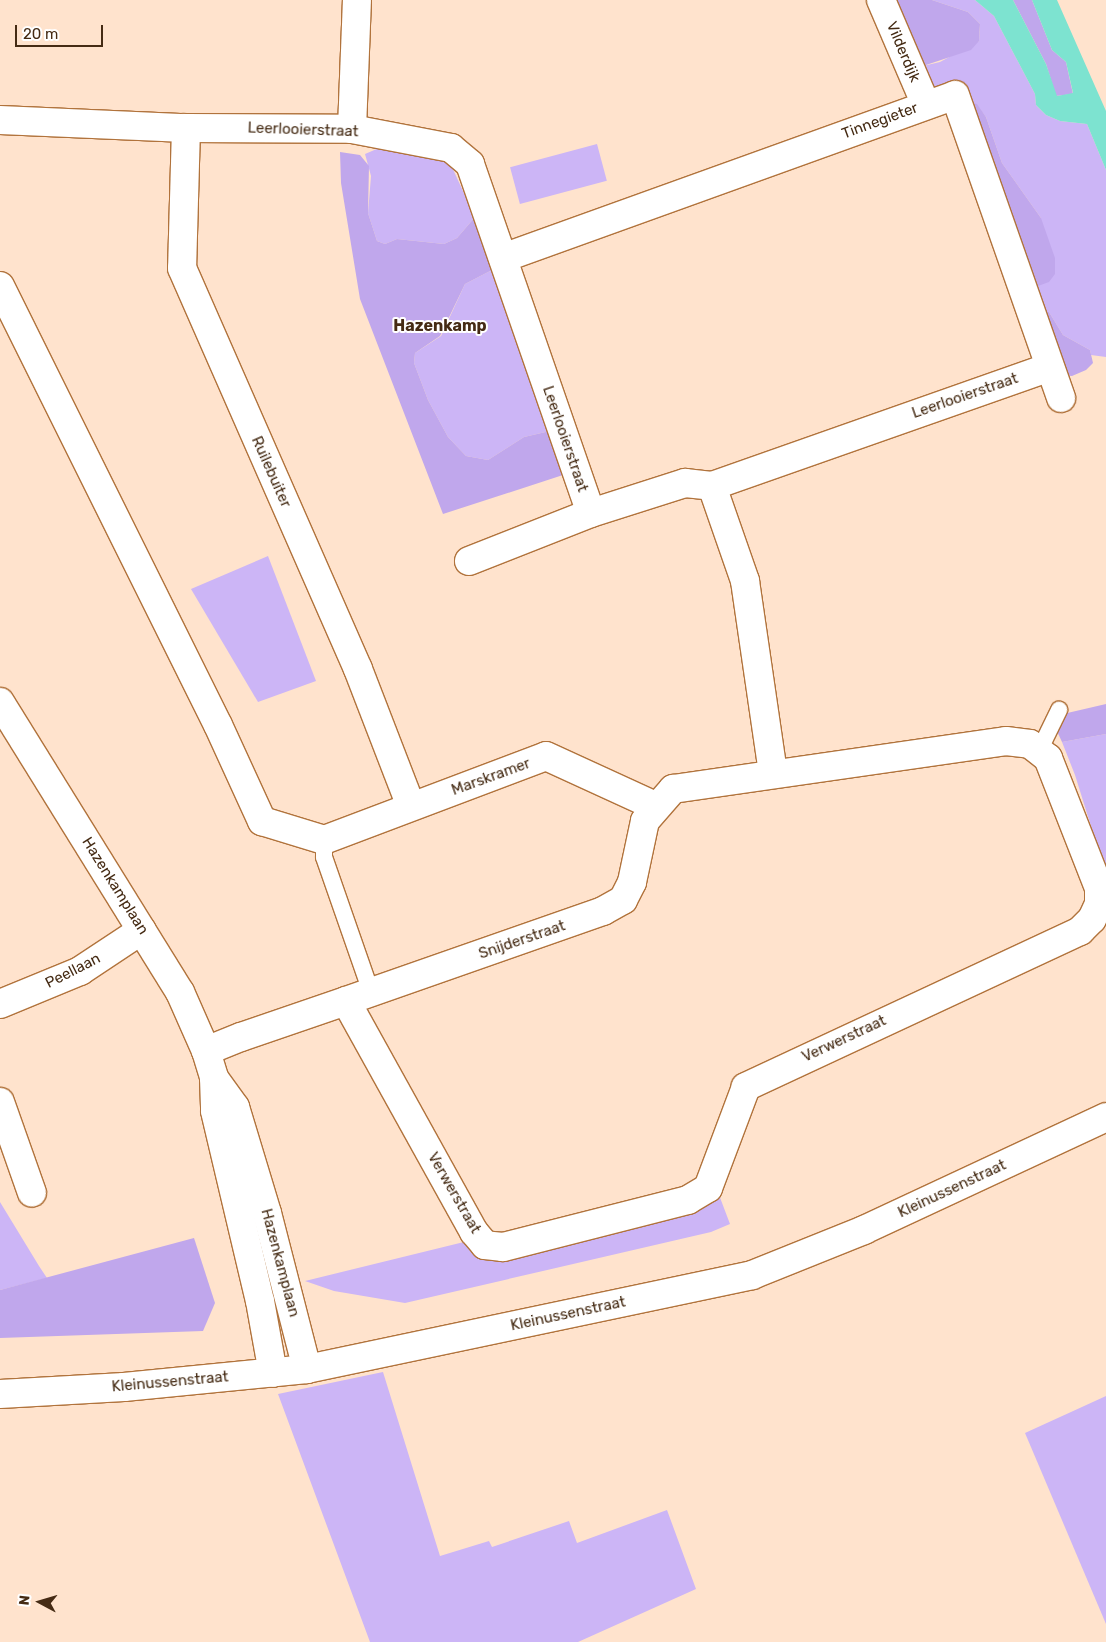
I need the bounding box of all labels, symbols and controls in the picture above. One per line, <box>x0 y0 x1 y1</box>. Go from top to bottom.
scale bar <box>18 15 105 47</box>
street label: Vilderdijk <box>882 19 924 85</box>
text: 20 m <box>23 25 58 43</box>
street label: Tinnegieter <box>839 99 921 143</box>
street label: Leerlooierstraat <box>247 119 359 141</box>
district label: Hazenkamp <box>393 316 487 336</box>
street label: Leerlooierstraat <box>910 369 1020 423</box>
street label: Leerlooierstraat <box>538 384 592 494</box>
street label: Ruilebuiter <box>247 434 295 510</box>
street label: Marskramer <box>449 754 533 800</box>
street label: Hazenkamplaan <box>78 834 152 938</box>
street label: Snijderstraat <box>476 917 568 963</box>
street label: Peellaan <box>43 950 103 992</box>
street label: Verwerstraat <box>799 1012 889 1066</box>
street label: Verwerstraat <box>424 1149 484 1237</box>
street label: Kleinussenstraat <box>895 1156 1009 1222</box>
street label: Hazenkamplaan <box>257 1207 303 1319</box>
street label: Kleinussenstraat <box>509 1293 627 1335</box>
street label: Kleinussenstraat <box>111 1368 229 1396</box>
north arrow <box>15 1577 65 1627</box>
text: N <box>16 1594 34 1606</box>

